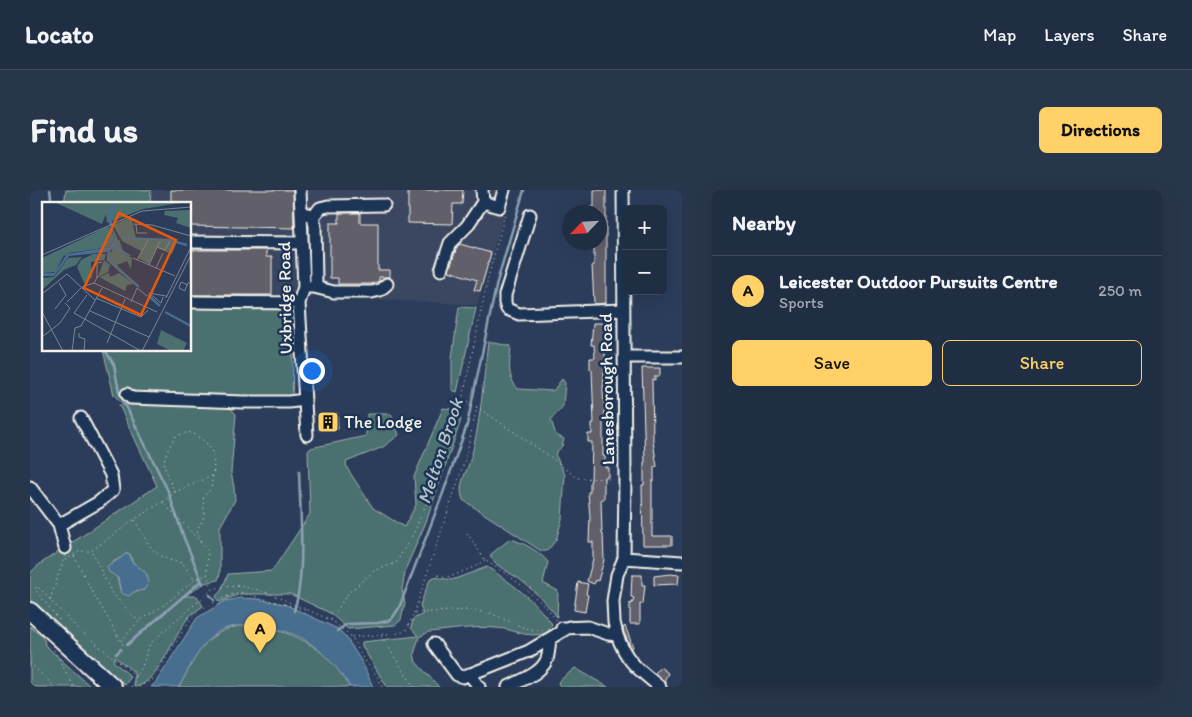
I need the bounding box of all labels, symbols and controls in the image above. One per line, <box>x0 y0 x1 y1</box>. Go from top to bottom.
text: Locato <box>25 20 94 49</box>
text: Map <box>983 24 1016 46</box>
text: Layers <box>1044 24 1094 46</box>
text: Share <box>1122 24 1167 46</box>
button: Directions <box>1039 107 1162 153</box>
text: Find us <box>30 109 138 151</box>
inset map <box>42 202 191 351</box>
north arrow <box>562 205 607 250</box>
map controls <box>622 205 667 295</box>
button: + <box>622 205 667 250</box>
text: Nearby <box>732 210 796 235</box>
street label: Uxbridge Road <box>273 241 297 355</box>
button: − <box>622 250 667 295</box>
text: Leicester Outdoor Pursuits Centre <box>779 270 1058 293</box>
text: A <box>743 281 753 300</box>
text: 250 m <box>1098 281 1142 300</box>
text: Sports <box>779 293 824 312</box>
street label: Lanesborough Road <box>595 313 619 465</box>
button: Save <box>732 340 932 386</box>
button: Share <box>942 340 1142 386</box>
your location <box>299 358 325 384</box>
water label: Melton Brook <box>412 394 468 507</box>
building icon: The Lodge <box>316 410 340 434</box>
place label: The Lodge <box>344 411 422 433</box>
pin: A <box>244 612 276 653</box>

